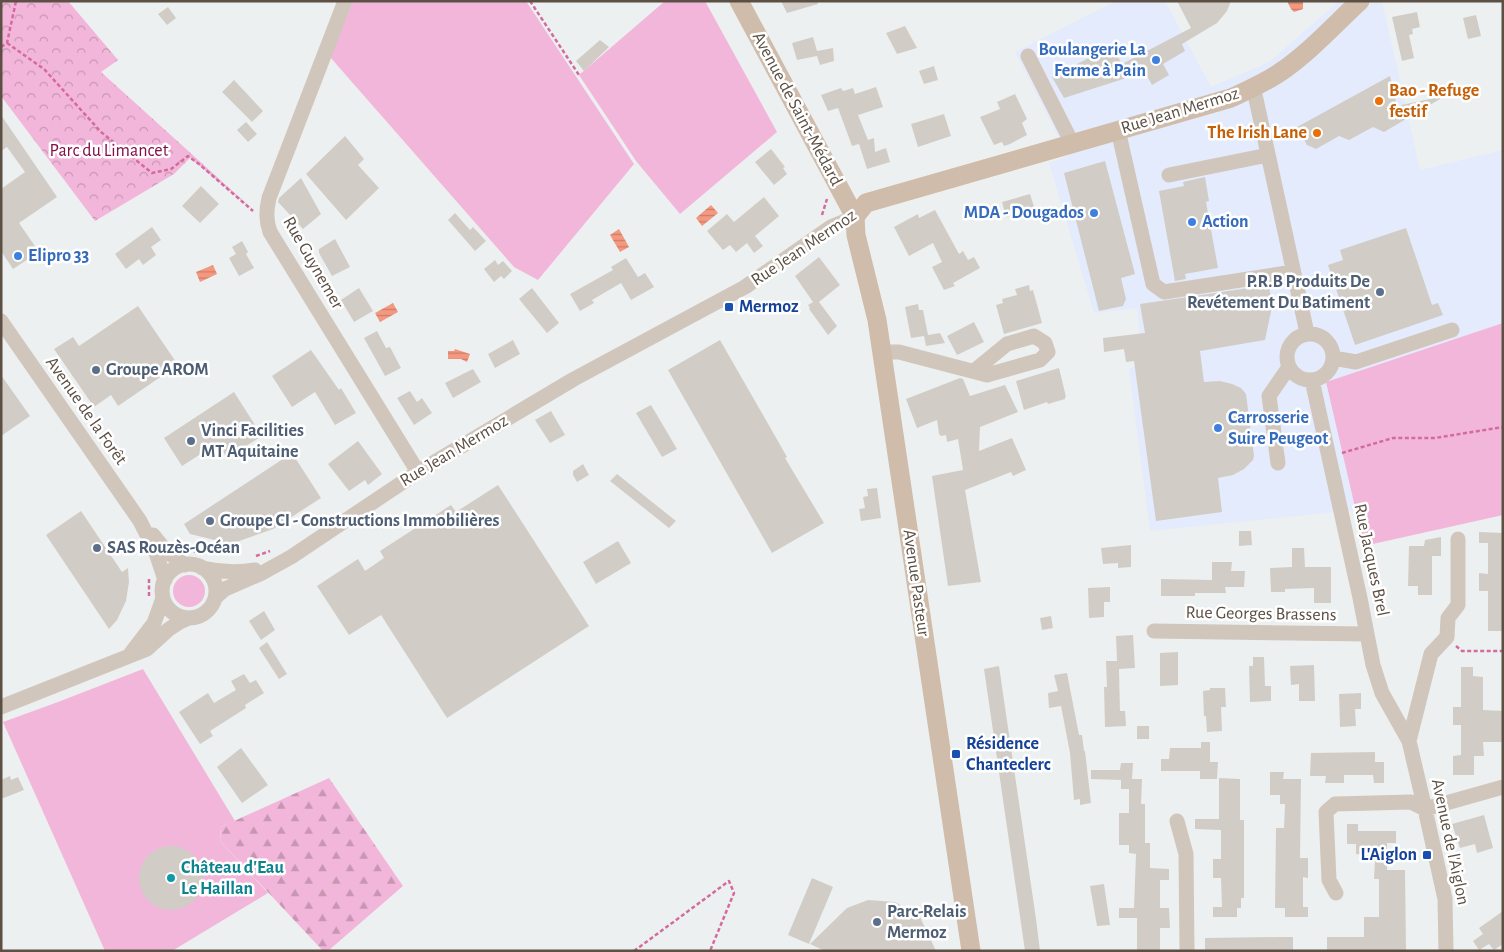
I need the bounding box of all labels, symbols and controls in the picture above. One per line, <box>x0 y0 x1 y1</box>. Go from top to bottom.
street label: Avenue de Saint-Médard <box>749 29 845 189</box>
place label: Boulangerie La Ferme à Pain <box>1039 41 1146 80</box>
marker: Boulangerie La Ferme à Pain <box>1150 54 1162 66</box>
place label: Bao - Refuge festif <box>1389 82 1479 121</box>
street label: Rue Jean Mermoz <box>1119 85 1241 137</box>
marker: Bao - Refuge festif <box>1373 95 1385 107</box>
place label: The Irish Lane <box>1207 124 1307 142</box>
marker: The Irish Lane <box>1311 127 1323 139</box>
park label: Parc du Limancet <box>50 142 169 160</box>
place label: MDA - Dougados <box>964 204 1084 222</box>
street label: Rue Jean Mermoz <box>748 206 860 290</box>
marker: MDA - Dougados <box>1088 207 1100 219</box>
place label: Action <box>1202 213 1249 231</box>
street label: Rue Guynemer <box>279 214 347 312</box>
marker: Action <box>1186 216 1198 228</box>
place label: Elipro 33 <box>28 247 90 265</box>
marker: Elipro 33 <box>12 250 24 262</box>
place label: P.R.B Produits De Revétement Du Batiment <box>1187 273 1370 312</box>
marker: P.R.B Produits De Revétement Du Batiment <box>1374 286 1386 298</box>
place label: Mermoz <box>739 298 799 316</box>
marker: Mermoz <box>723 301 735 313</box>
street label: Avenue de la Forêt <box>42 354 130 469</box>
place label: Groupe AROM <box>106 361 209 379</box>
marker: Groupe AROM <box>90 364 102 376</box>
place label: Carrosserie Suire Peugeot <box>1228 409 1328 448</box>
street label: Rue Jean Mermoz <box>397 412 511 490</box>
place label: Vinci Facilities MT Aquitaine <box>201 422 304 461</box>
marker: Carrosserie Suire Peugeot <box>1212 422 1224 434</box>
marker: Vinci Facilities MT Aquitaine <box>185 435 197 447</box>
street label: Rue Jacques Brel <box>1350 502 1392 618</box>
place label: Groupe CI - Constructions Immobilières <box>220 512 500 530</box>
marker: Groupe CI - Constructions Immobilières <box>204 515 216 527</box>
street label: Avenue Pasteur <box>900 528 932 638</box>
place label: SAS Rouzès-Océan <box>107 539 240 557</box>
marker: SAS Rouzès-Océan <box>91 542 103 554</box>
street label: Rue Georges Brassens <box>1185 604 1337 624</box>
place label: Résidence Chanteclerc <box>966 735 1051 774</box>
marker: Résidence Chanteclerc <box>950 748 962 760</box>
street label: Avenue de l'Aiglon <box>1428 777 1472 907</box>
place label: L'Aiglon <box>1361 846 1417 864</box>
marker: L'Aiglon <box>1421 849 1433 861</box>
place label: Château d'Eau Le Haillan <box>181 859 284 898</box>
marker: Château d'Eau Le Haillan <box>165 872 177 884</box>
place label: Parc-Relais Mermoz <box>887 903 966 942</box>
marker: Parc-Relais Mermoz <box>871 916 883 928</box>

